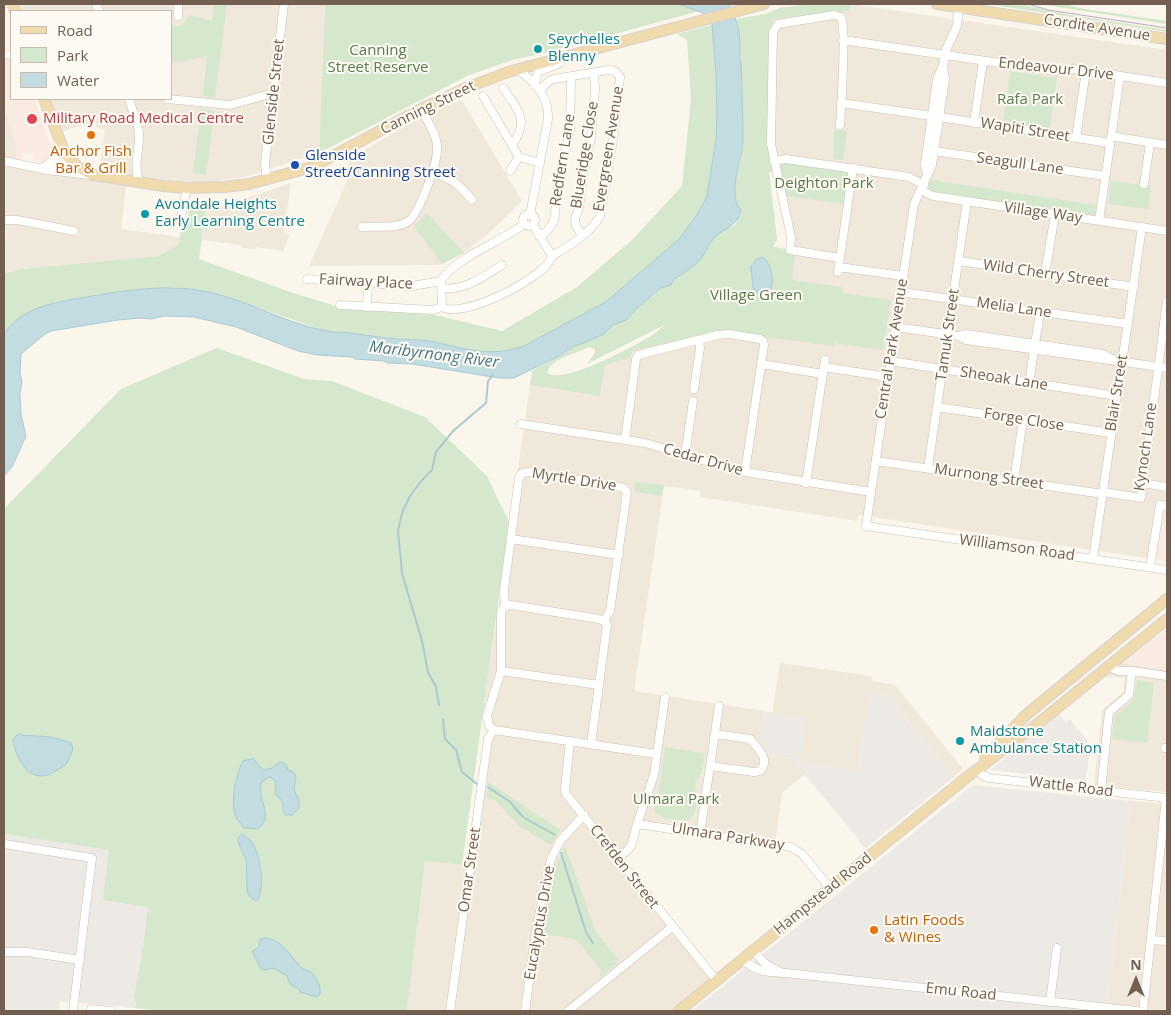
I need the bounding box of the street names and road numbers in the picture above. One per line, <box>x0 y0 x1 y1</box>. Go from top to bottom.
street label: Cordite Avenue <box>1043 11 1151 45</box>
street label: Glenside Street <box>259 38 289 146</box>
street label: Endeavour Drive <box>997 54 1115 84</box>
street label: Canning Street <box>378 77 478 139</box>
street label: Evergreen Avenue <box>590 85 628 213</box>
street label: Blueridge Close <box>568 100 602 210</box>
street label: Redfern Lane <box>547 112 579 208</box>
street label: Wapiti Street <box>979 114 1071 146</box>
street label: Seagull Lane <box>975 149 1065 179</box>
street label: Village Way <box>1003 199 1083 227</box>
street label: Wild Cherry Street <box>982 256 1110 292</box>
street label: Fairway Place <box>319 271 413 293</box>
street label: Central Park Avenue <box>872 277 912 421</box>
street label: Tamuk Street <box>933 288 963 382</box>
street label: Melia Lane <box>975 294 1053 322</box>
street label: Blair Street <box>1102 353 1132 433</box>
street label: Sheoak Lane <box>959 363 1049 395</box>
street label: Kynoch Lane <box>1131 402 1161 492</box>
street label: Forge Close <box>982 405 1066 435</box>
street label: Cedar Drive <box>661 440 745 480</box>
street label: Murnong Street <box>933 460 1045 494</box>
street label: Myrtle Drive <box>530 464 618 496</box>
street label: Williamson Road <box>958 531 1076 565</box>
street label: Wattle Road <box>1028 773 1114 801</box>
street label: Ulmara Parkway <box>670 819 786 855</box>
street label: Crefden Street <box>586 821 662 913</box>
street label: Omar Street <box>455 826 485 914</box>
street label: Hampstead Road <box>770 849 876 939</box>
street label: Eucalyptus Drive <box>521 864 559 982</box>
street label: Emu Road <box>925 979 997 1005</box>

